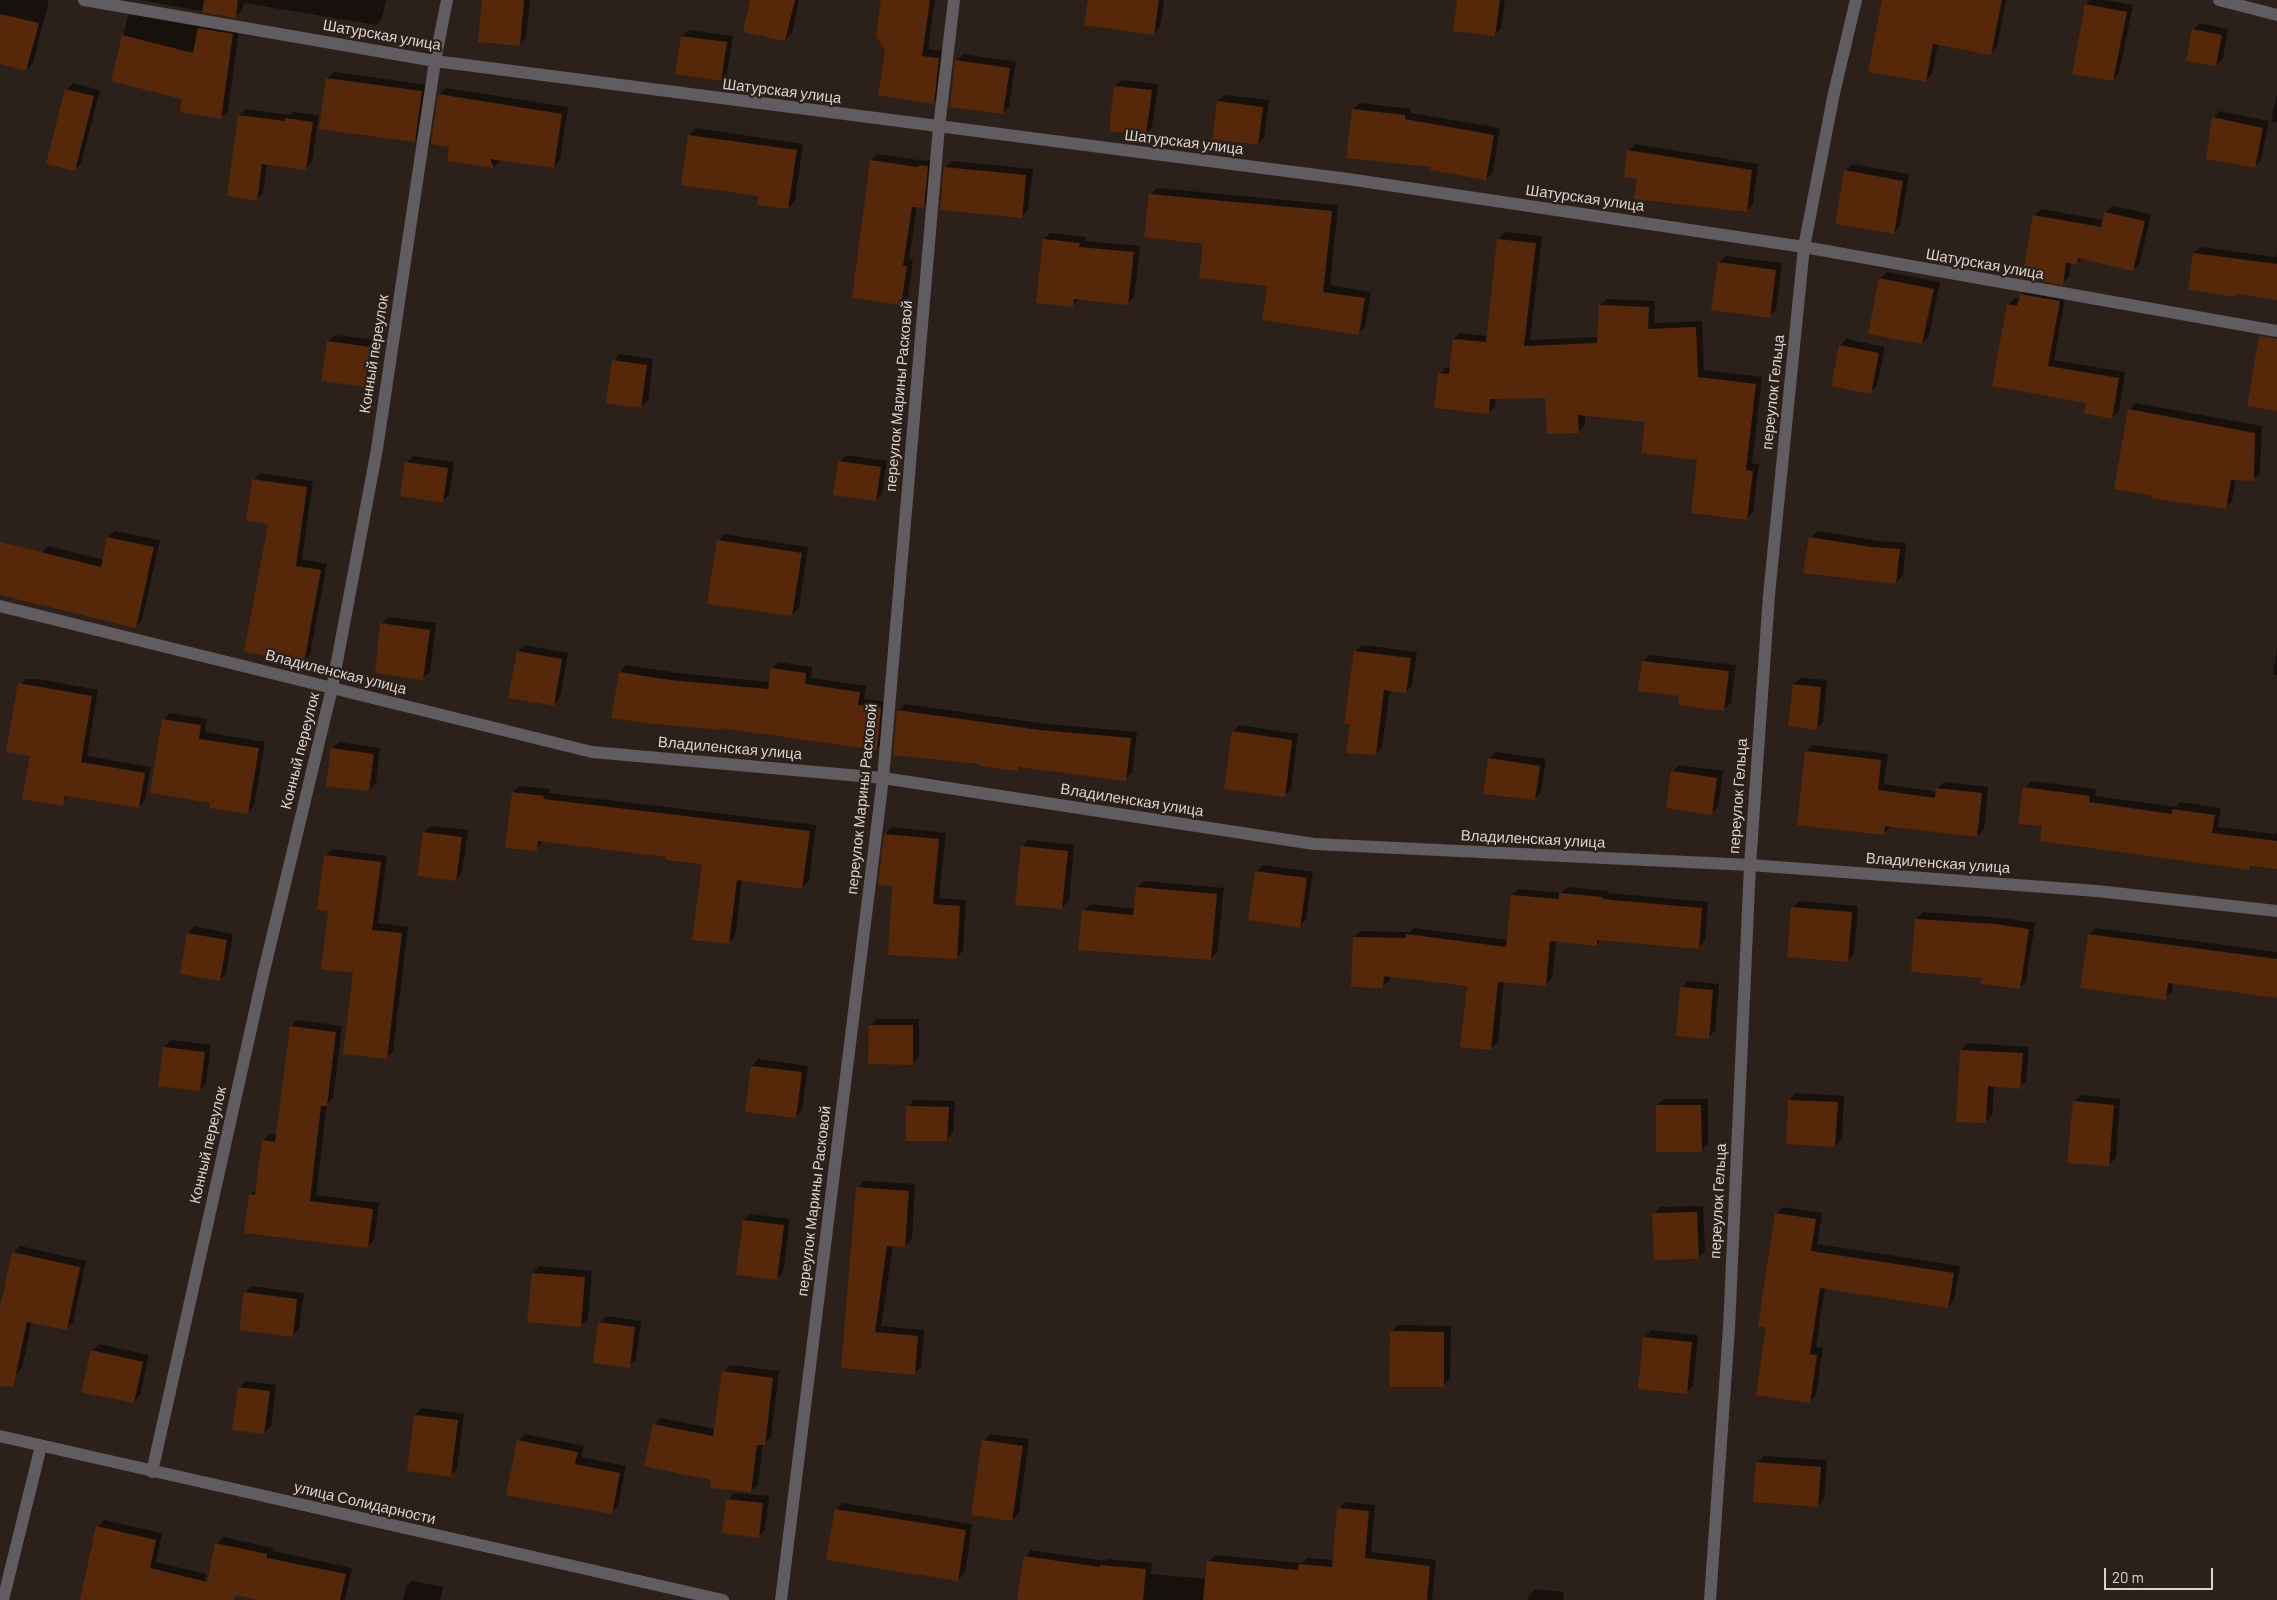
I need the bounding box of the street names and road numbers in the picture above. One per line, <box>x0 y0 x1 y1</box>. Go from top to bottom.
street label: Шатурская улица <box>322 16 442 54</box>
street label: Шатурская улица <box>722 75 842 107</box>
street label: Шатурская улица <box>1124 126 1244 158</box>
street label: Шатурская улица <box>1525 181 1645 215</box>
street label: Шатурская улица <box>1925 245 2045 283</box>
street label: Конный переулок <box>356 293 392 415</box>
street label: переулок Марины Расковой <box>882 300 916 492</box>
street label: переулок Гельца <box>1758 334 1788 450</box>
street label: Владиленская улица <box>264 646 408 698</box>
street label: Конный переулок <box>277 691 323 811</box>
street label: переулок Марины Расковой <box>843 703 881 895</box>
street label: Владиленская улица <box>657 733 803 763</box>
street label: переулок Гельца <box>1725 738 1751 854</box>
street label: Владиленская улица <box>1059 780 1205 820</box>
street label: Владиленская улица <box>1460 826 1606 852</box>
street label: Владиленская улица <box>1865 849 2011 877</box>
street label: Конный переулок <box>186 1085 230 1205</box>
street label: переулок Марины Расковой <box>793 1105 835 1297</box>
street label: переулок Гельца <box>1706 1143 1730 1259</box>
street label: улица Солидарности <box>292 1478 438 1528</box>

